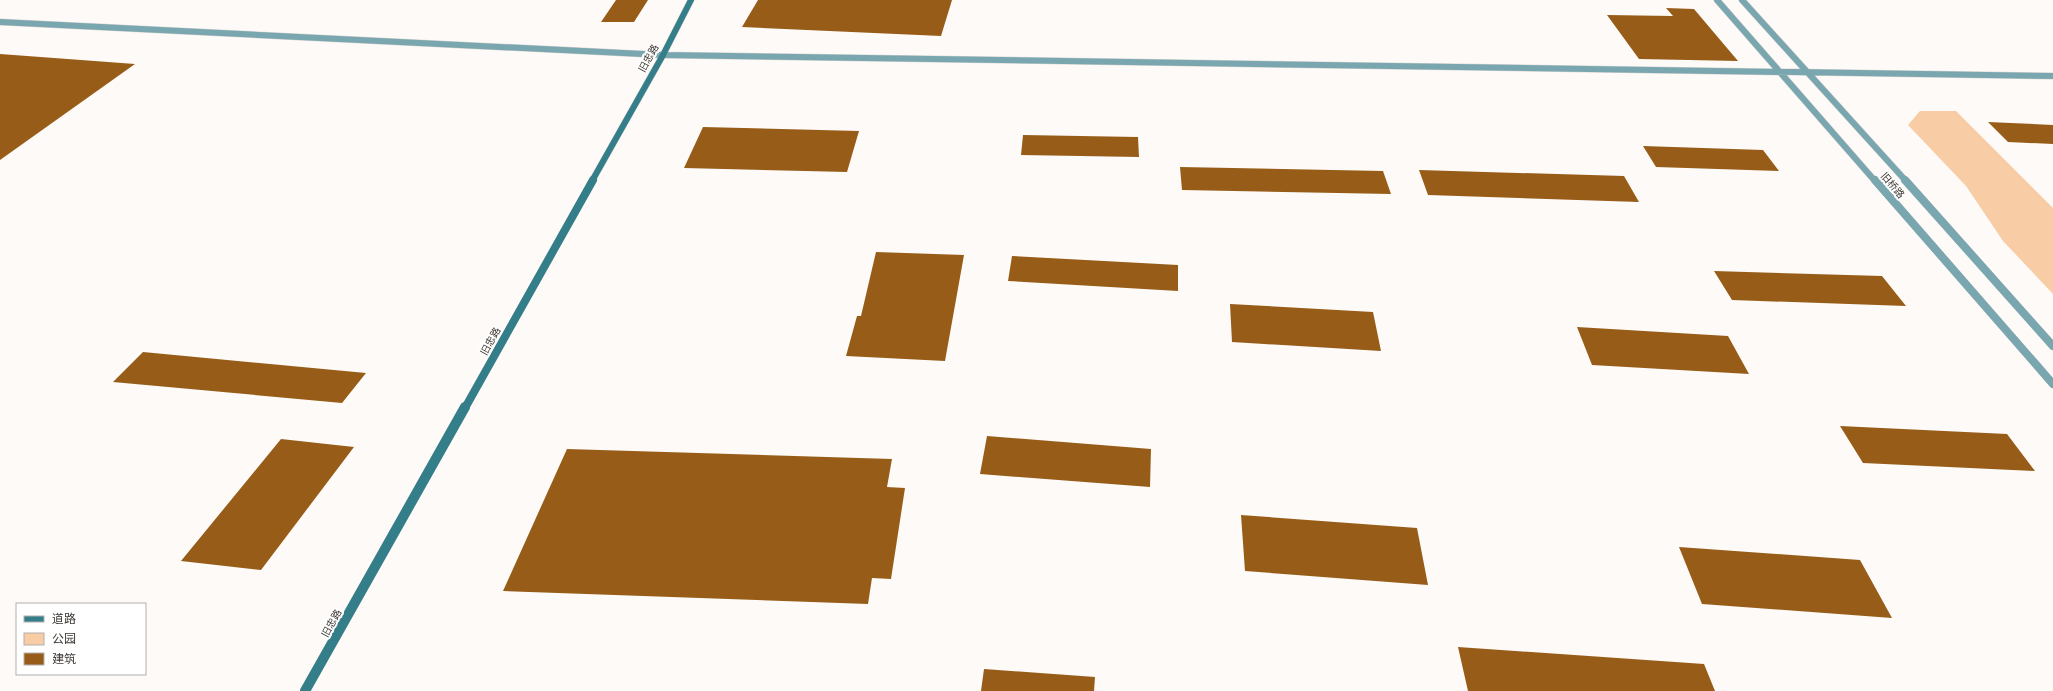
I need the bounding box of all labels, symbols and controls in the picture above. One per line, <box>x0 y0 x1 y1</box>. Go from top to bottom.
street label: 旧忠路 <box>635 42 661 75</box>
street label: 旧桥路 <box>1878 170 1907 201</box>
street label: 旧忠路 <box>477 325 503 358</box>
legend <box>16 603 146 675</box>
street label: 旧忠路 <box>318 607 344 640</box>
text: 道路 <box>52 611 76 626</box>
text: 公园 <box>52 631 76 646</box>
text: 建筑 <box>52 651 76 666</box>

